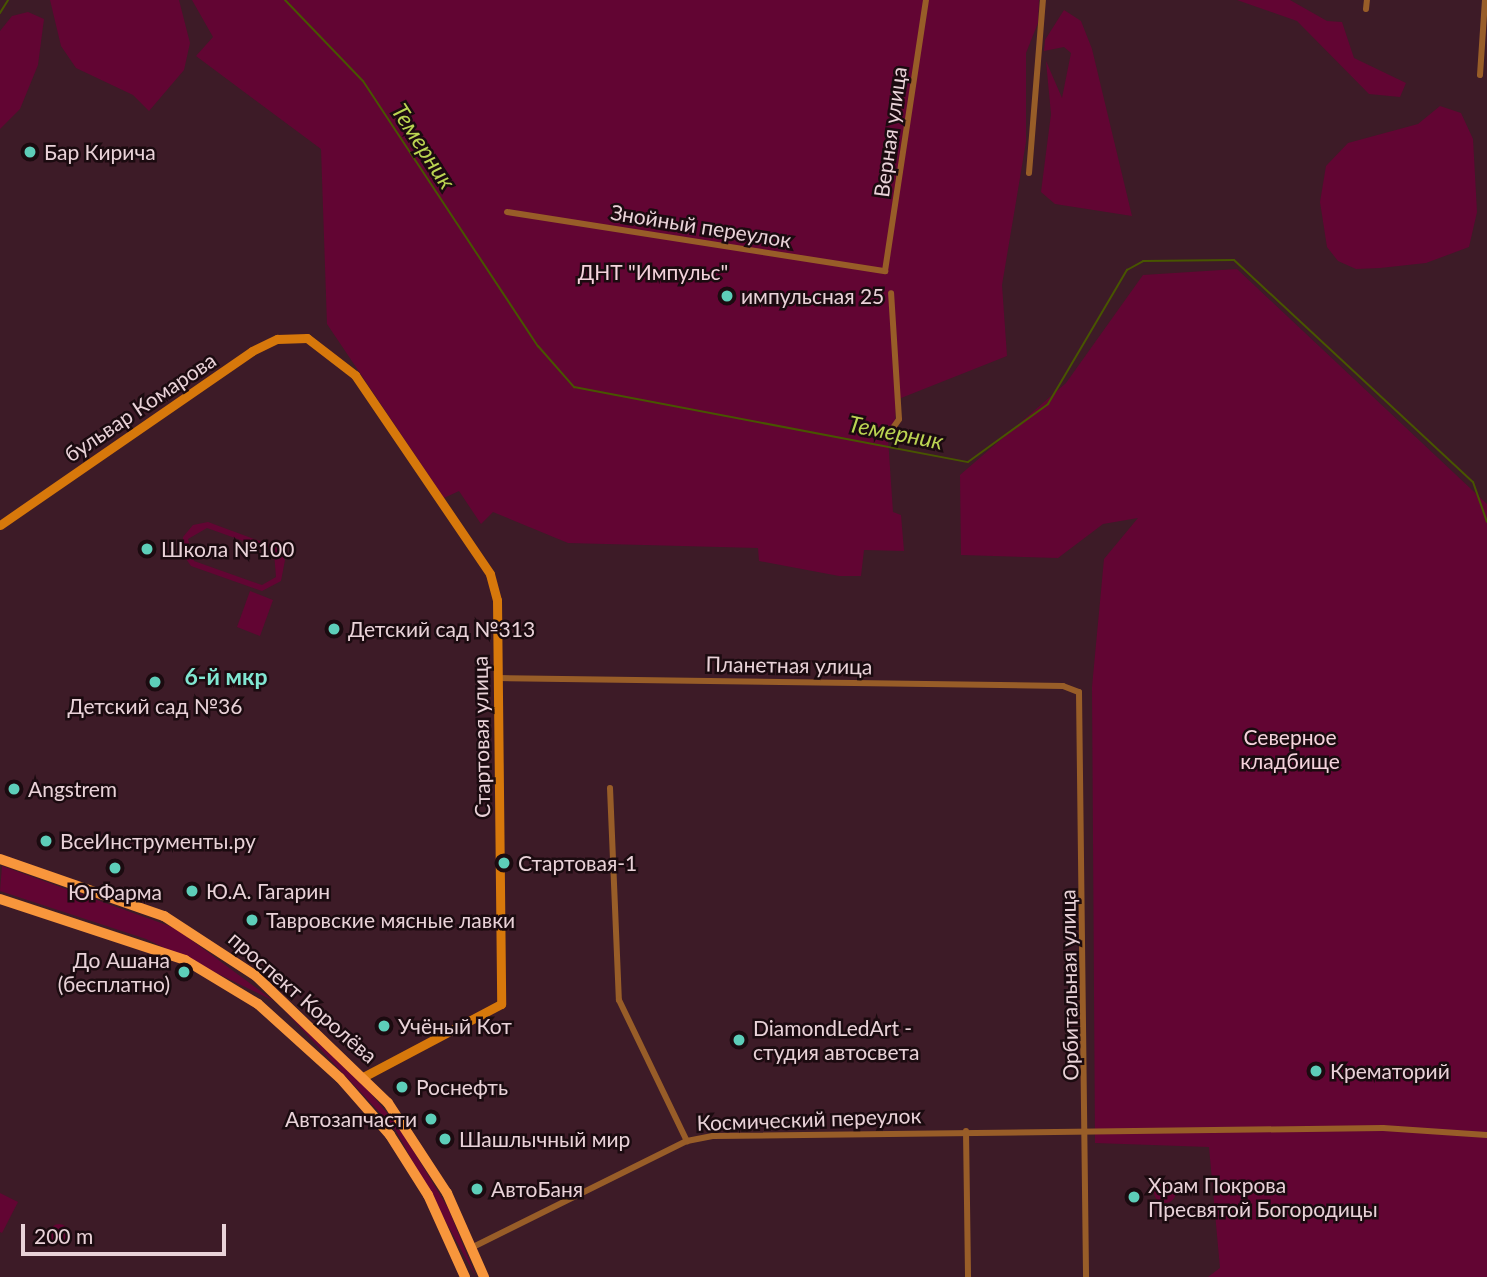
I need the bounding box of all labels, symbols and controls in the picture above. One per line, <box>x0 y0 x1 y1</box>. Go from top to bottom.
street label: Верная улица <box>868 65 912 199</box>
water label: Темерник <box>386 98 462 194</box>
place label: Бар Кирича <box>44 139 156 165</box>
marker: Бар Кирича <box>22 144 38 160</box>
street label: Знойный переулок <box>609 199 793 253</box>
park label: ДНТ "Импульс" <box>578 259 728 285</box>
place label: импульсная 25 <box>741 283 884 309</box>
marker: импульсная 25 <box>719 288 735 304</box>
street label: бульвар Комарова <box>60 347 220 467</box>
water label: Темерник <box>846 409 946 455</box>
place label: Школа №100 <box>161 536 294 562</box>
marker: Школа №100 <box>139 541 155 557</box>
place label: Детский сад №313 <box>348 616 535 642</box>
marker: Детский сад №313 <box>326 621 342 637</box>
street label: Планетная улица <box>705 651 873 679</box>
street label: Стартовая улица <box>467 656 495 818</box>
district label: 6-й мкр <box>185 662 267 690</box>
marker: Детский сад №36 <box>147 674 163 690</box>
place label: Детский сад №36 <box>68 693 242 719</box>
park label: Северное кладбище <box>1240 724 1340 774</box>
place label: Angstrem <box>28 776 117 802</box>
marker: Angstrem <box>6 781 22 797</box>
place label: ВсеИнструменты.ру <box>60 828 256 854</box>
marker: ВсеИнструменты.ру <box>38 833 54 849</box>
place label: Стартовая-1 <box>518 850 637 876</box>
marker: Стартовая-1 <box>496 855 512 871</box>
marker: ЮгФарма <box>107 860 123 876</box>
place label: Ю.А. Гагарин <box>206 878 330 904</box>
place label: ЮгФарма <box>68 879 162 905</box>
marker: Ю.А. Гагарин <box>184 883 200 899</box>
street label: Орбитальная улица <box>1055 889 1083 1081</box>
place label: Тавровские мясные лавки <box>266 907 515 933</box>
marker: Тавровские мясные лавки <box>244 912 260 928</box>
street label: проспект Королёва <box>224 926 382 1068</box>
place label: До Ашана (бесплатно) <box>58 947 170 997</box>
marker: До Ашана (бесплатно) <box>176 964 192 980</box>
place label: Учёный Кот <box>398 1013 512 1039</box>
place label: DiamondLedArt - студия автосвета <box>753 1015 919 1065</box>
marker: Учёный Кот <box>376 1018 392 1034</box>
marker: DiamondLedArt - студия автосвета <box>731 1032 747 1048</box>
place label: Крематорий <box>1330 1058 1450 1084</box>
marker: Крематорий <box>1308 1063 1324 1079</box>
place label: Роснефть <box>416 1074 508 1100</box>
marker: Роснефть <box>394 1079 410 1095</box>
street label: Космический переулок <box>696 1102 922 1136</box>
place label: Автозапчасти <box>285 1106 417 1132</box>
marker: Автозапчасти <box>423 1111 439 1127</box>
place label: Шашлычный мир <box>459 1126 630 1152</box>
marker: Шашлычный мир <box>437 1131 453 1147</box>
place label: Храм Покрова Пресвятой Богородицы <box>1148 1172 1378 1222</box>
place label: АвтоБаня <box>491 1176 583 1202</box>
marker: АвтоБаня <box>469 1181 485 1197</box>
marker: Храм Покрова Пресвятой Богородицы <box>1126 1189 1142 1205</box>
scale bar <box>24 1210 229 1254</box>
text: 200 m <box>34 1223 93 1248</box>

